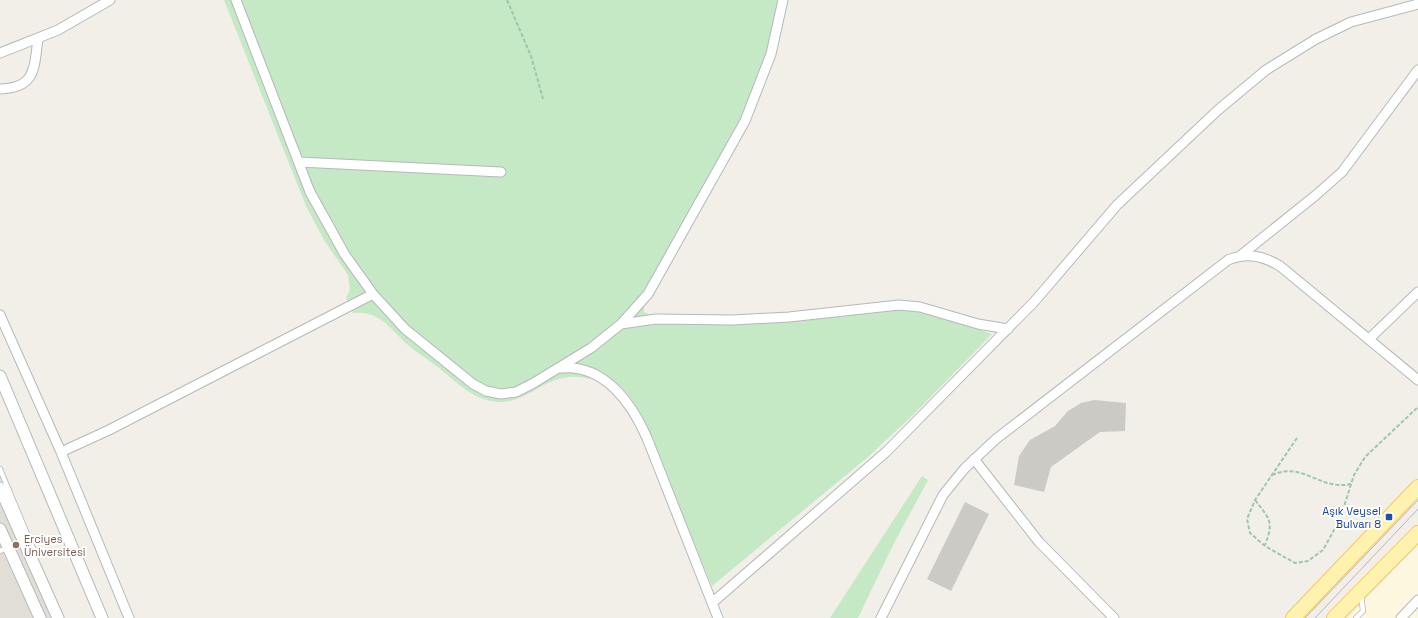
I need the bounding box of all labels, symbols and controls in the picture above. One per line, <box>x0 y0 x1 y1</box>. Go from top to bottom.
place label: Aşık Veysel Bulvarı 8 <box>1322 504 1381 531</box>
marker: Aşık Veysel Bulvarı 8 <box>1384 512 1394 522</box>
place label: Erciyes Üniversitesi <box>24 532 86 559</box>
marker: Erciyes Üniversitesi <box>11 540 21 550</box>

